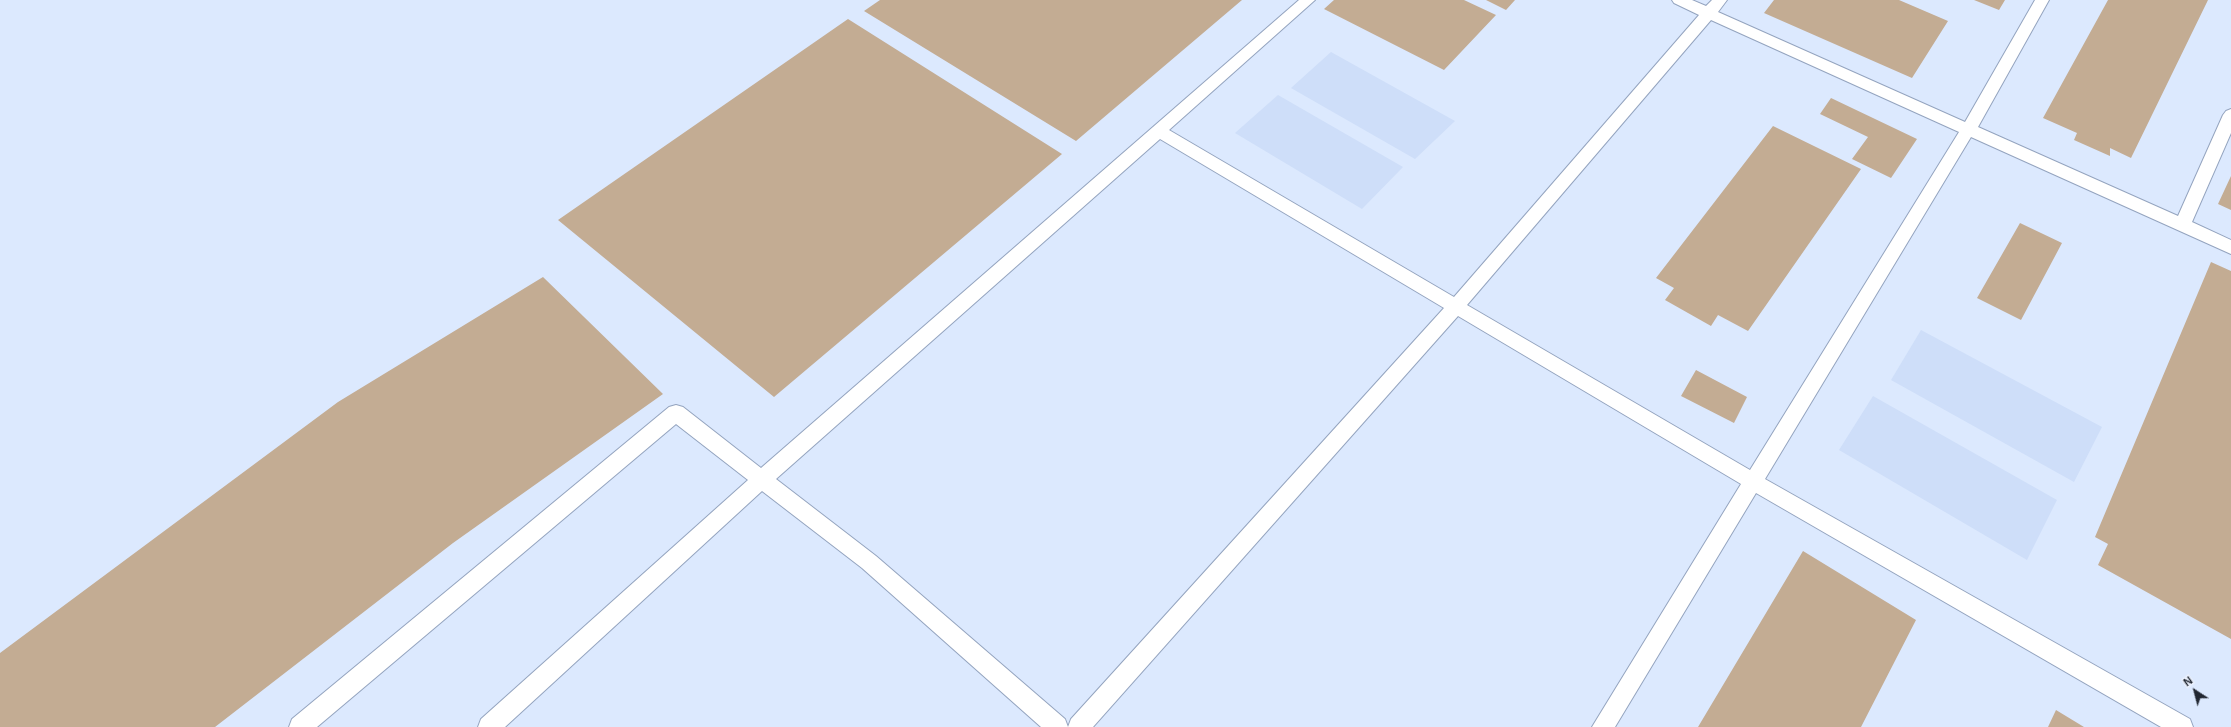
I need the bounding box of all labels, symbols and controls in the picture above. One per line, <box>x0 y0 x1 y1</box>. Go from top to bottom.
north arrow <box>2175 671 2215 711</box>
text: N <box>2181 674 2195 688</box>

